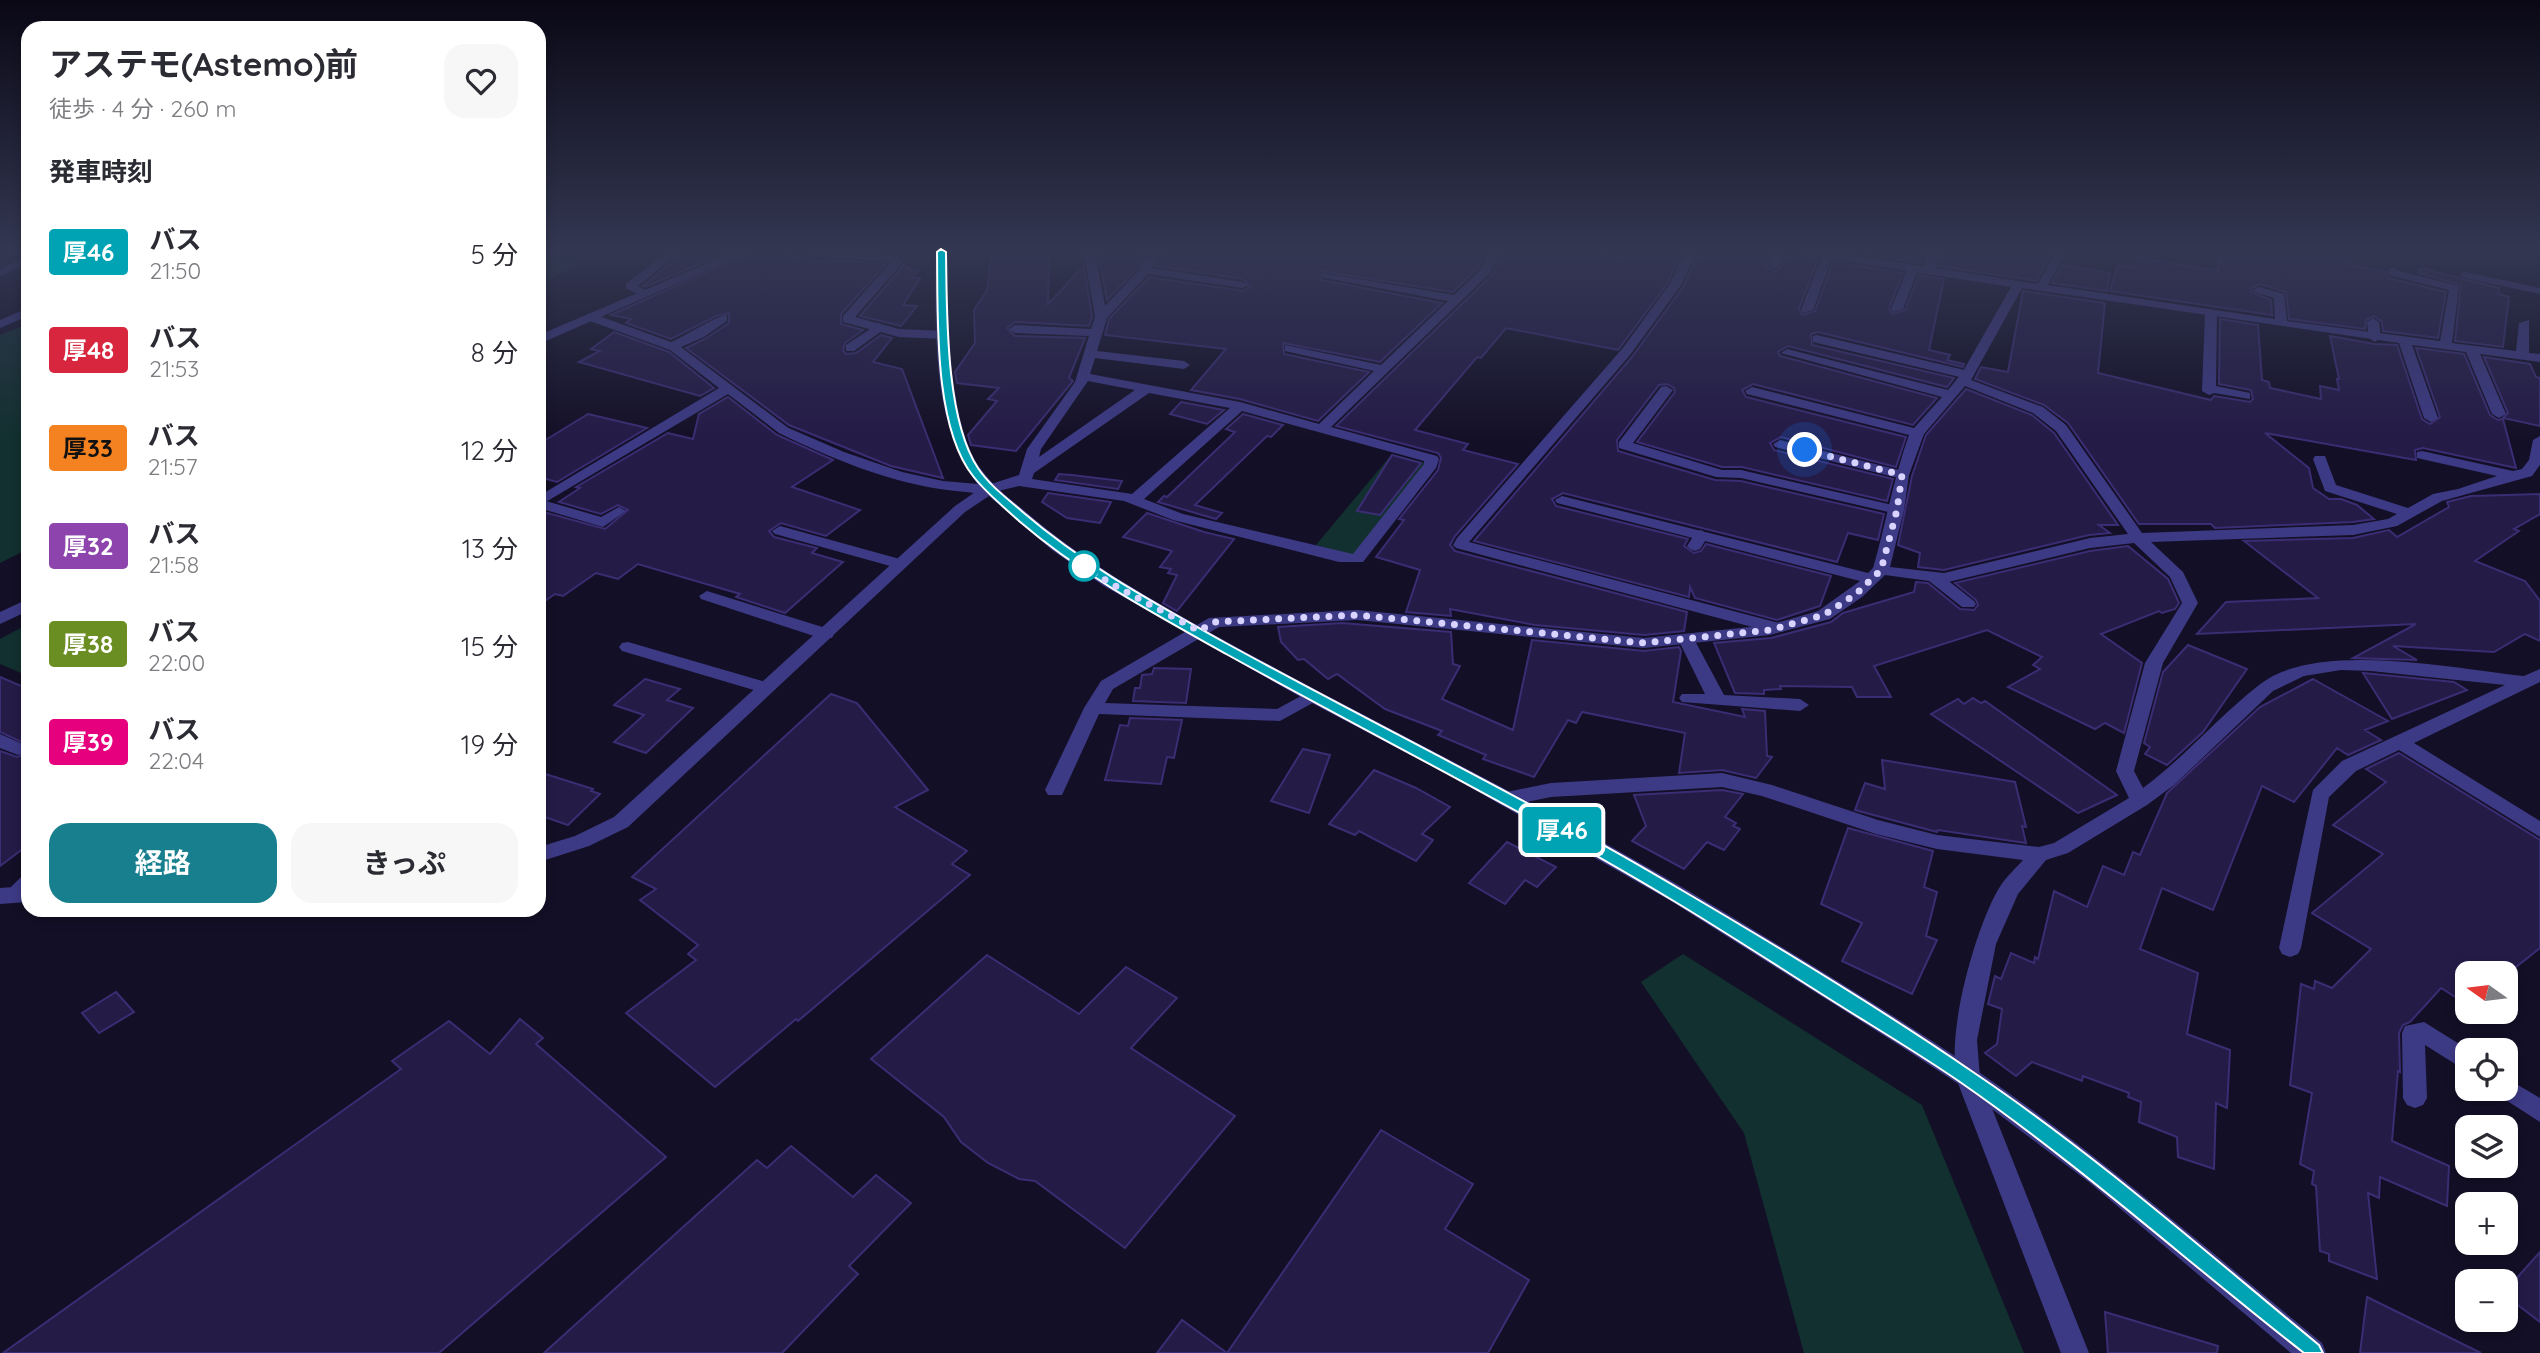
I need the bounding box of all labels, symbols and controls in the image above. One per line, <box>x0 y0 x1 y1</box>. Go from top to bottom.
text: アステモ(Astemo)前 <box>49 43 358 84</box>
button: heart <box>444 44 518 118</box>
text: 徒歩 · 4 分 · 260 m <box>49 94 237 123</box>
text: 発車時刻 <box>49 155 153 188</box>
text: バス <box>149 223 201 256</box>
text: 厚46 <box>63 237 114 267</box>
text: 5 分 <box>471 238 518 271</box>
text: 21:50 <box>149 256 201 285</box>
text: バス <box>149 321 201 354</box>
text: 厚48 <box>63 335 114 365</box>
text: 8 分 <box>471 336 518 369</box>
text: 21:53 <box>149 354 199 383</box>
text: バス <box>148 419 200 452</box>
your location <box>1787 432 1822 467</box>
text: 厚33 <box>63 433 113 463</box>
text: 12 分 <box>461 434 518 467</box>
text: 21:57 <box>148 452 198 481</box>
text: バス <box>149 517 201 550</box>
text: 厚32 <box>63 531 114 561</box>
text: 13 分 <box>462 532 518 565</box>
text: 21:58 <box>149 550 199 579</box>
unlabelled marker <box>1069 551 1099 581</box>
text: バス <box>148 615 200 648</box>
text: 厚38 <box>63 629 113 659</box>
text: 15 分 <box>461 630 518 663</box>
text: 22:00 <box>148 648 205 677</box>
text: バス <box>149 713 201 746</box>
text: 厚39 <box>63 727 114 757</box>
text: 19 分 <box>461 728 518 761</box>
text: 22:04 <box>149 746 204 775</box>
line badge: 厚46 <box>1522 807 1602 853</box>
text: 厚46 <box>1536 815 1588 845</box>
button: 経路 <box>49 823 277 903</box>
button: きっぷ <box>291 823 518 903</box>
north arrow <box>2455 961 2518 1024</box>
map controls <box>2455 961 2518 1332</box>
button: locate <box>2455 1038 2518 1101</box>
button: layers <box>2455 1115 2518 1178</box>
button: + <box>2455 1192 2518 1255</box>
button: − <box>2455 1269 2518 1332</box>

